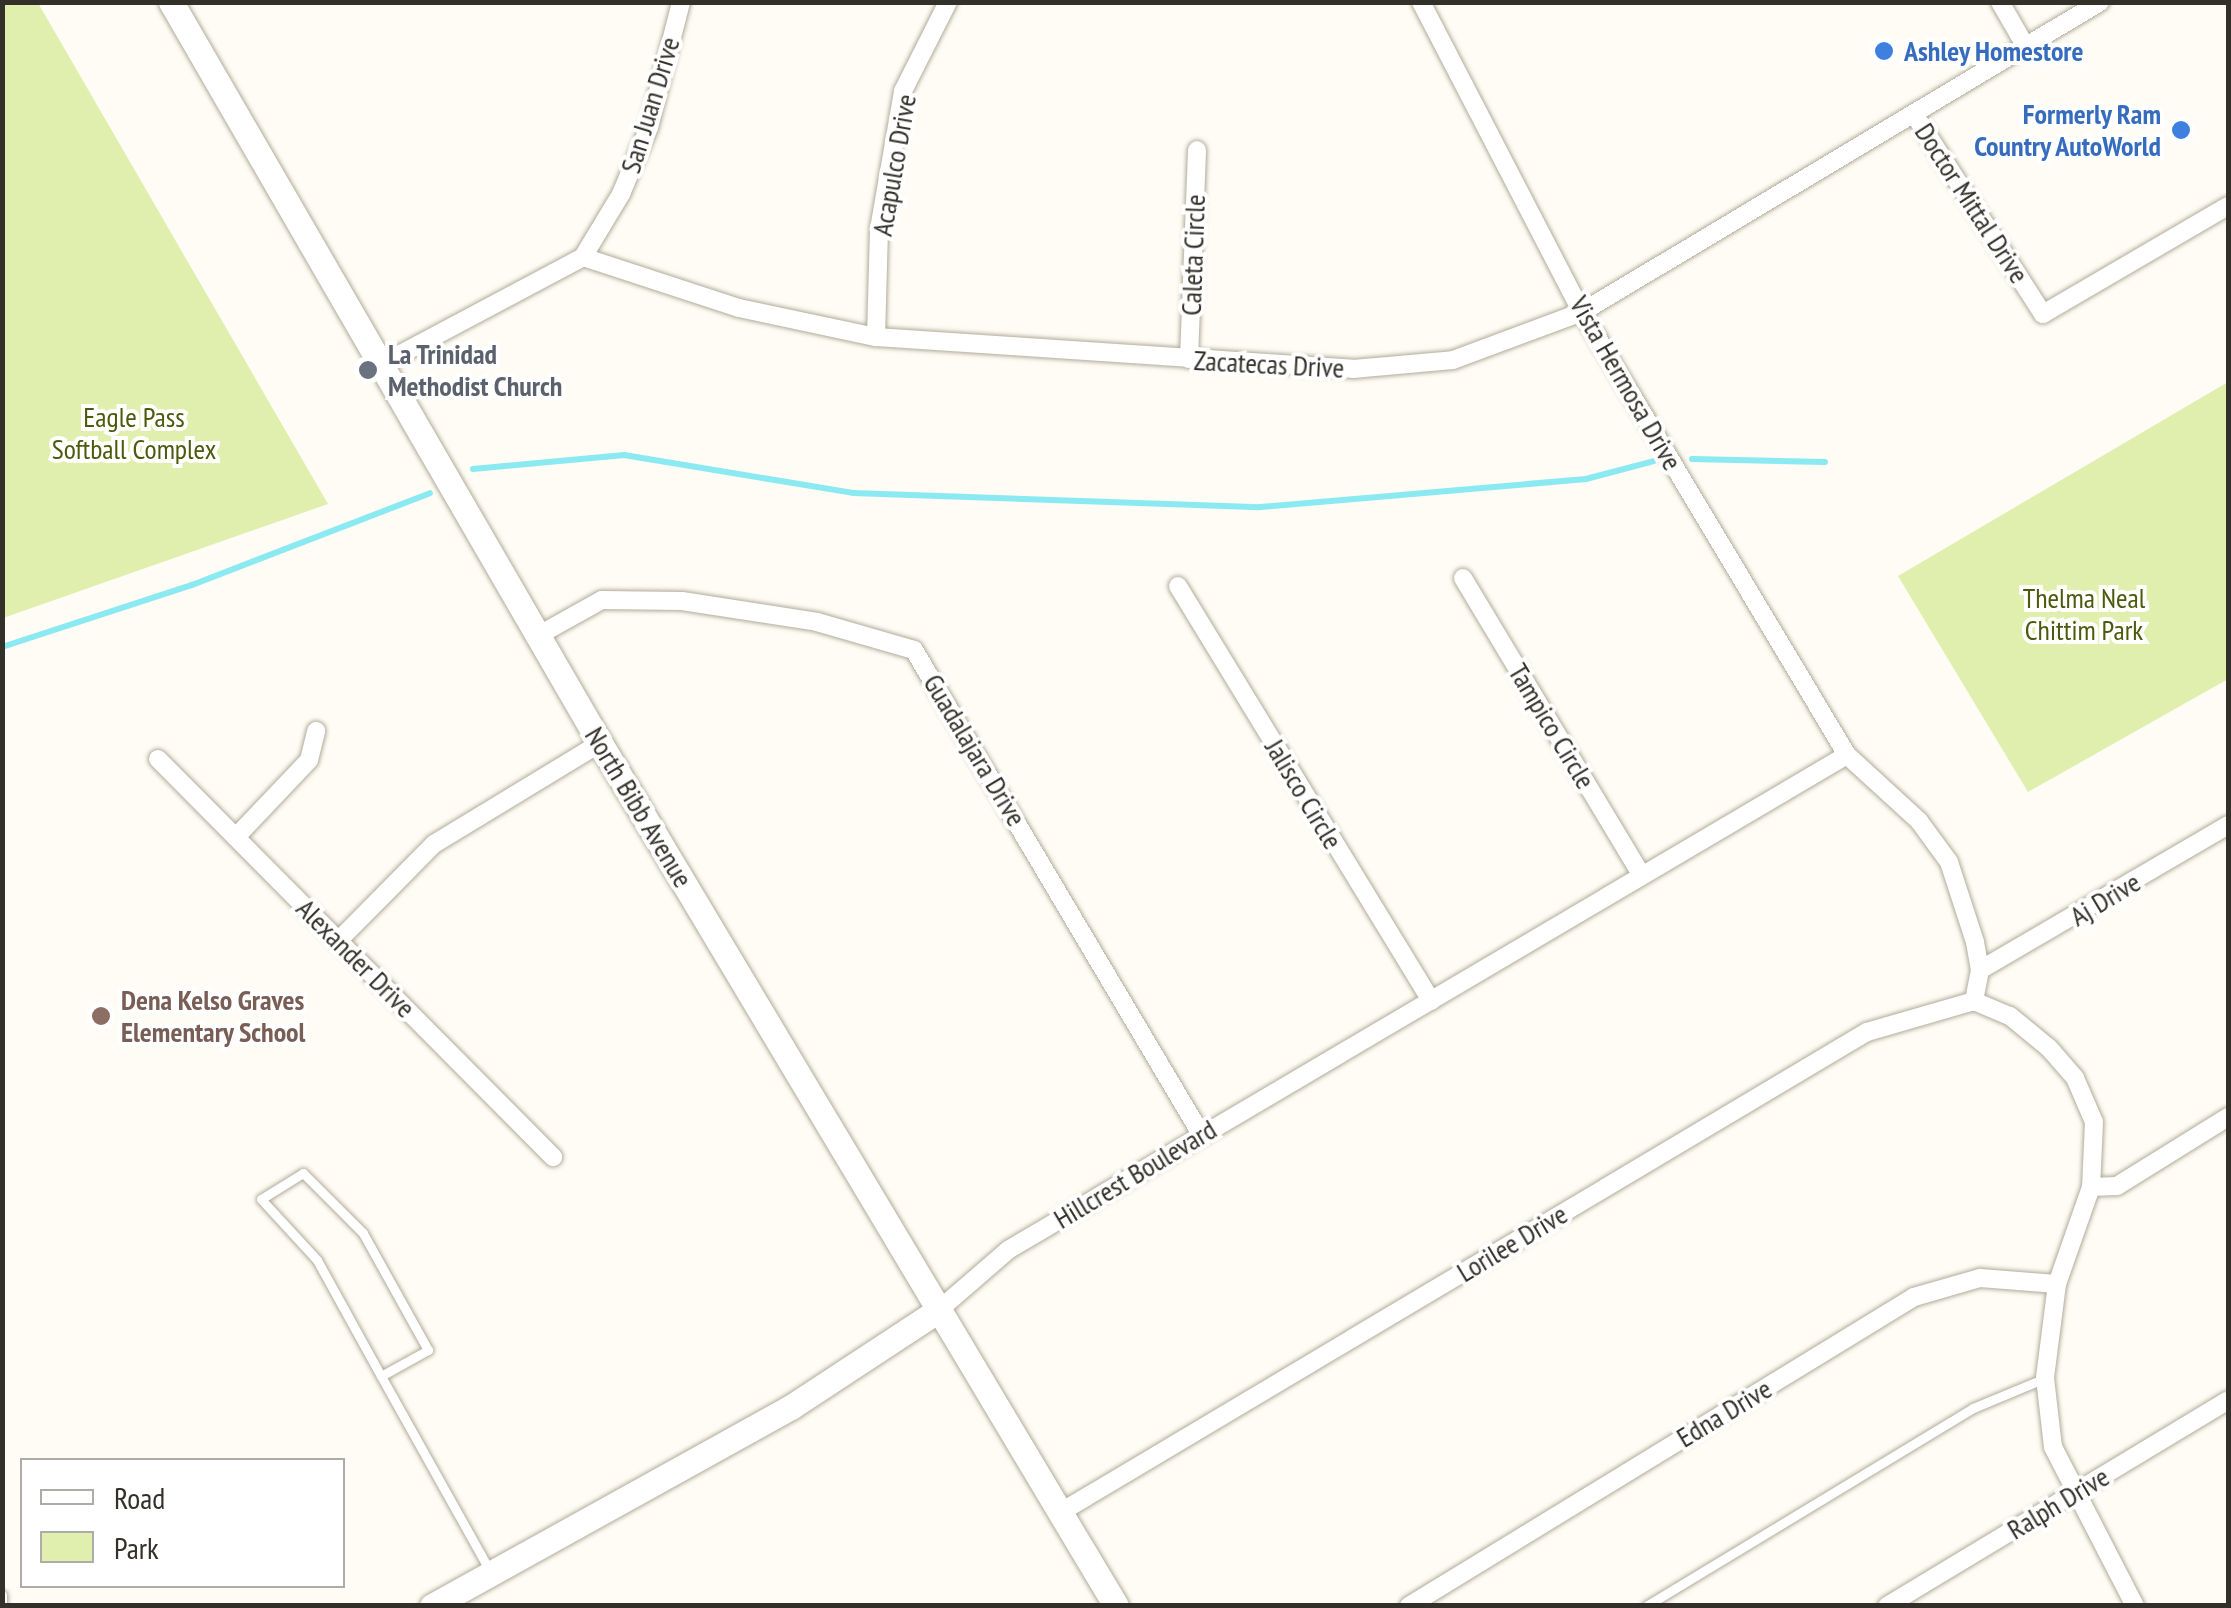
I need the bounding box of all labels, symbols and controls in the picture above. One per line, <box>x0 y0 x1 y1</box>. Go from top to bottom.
street label: San Juan Drive <box>613 33 687 177</box>
place label: Ashley Homestore <box>1904 34 2084 68</box>
marker: Ashley Homestore <box>1873 40 1895 62</box>
street label: Acapulco Drive <box>865 91 923 239</box>
place label: Formerly Ram Country AutoWorld <box>1972 97 2161 163</box>
street label: Doctor Mittal Drive <box>1908 117 2036 289</box>
marker: Formerly Ram Country AutoWorld <box>2170 119 2192 141</box>
street label: Caleta Circle <box>1174 194 1212 316</box>
street label: Vista Hermosa Drive <box>1563 290 1689 476</box>
place label: La Trinidad Methodist Church <box>388 337 563 403</box>
street label: Zacatecas Drive <box>1193 343 1345 385</box>
marker: La Trinidad Methodist Church <box>357 359 379 381</box>
park label: Eagle Pass Softball Complex <box>52 400 216 466</box>
park label: Thelma Neal Chittim Park <box>2023 581 2145 647</box>
street label: Tampico Circle <box>1502 657 1602 795</box>
street label: Guadalajara Drive <box>917 668 1033 832</box>
street label: North Bibb Avenue <box>578 720 700 894</box>
street label: Jalisco Circle <box>1258 733 1350 855</box>
street label: Aj Drive <box>2064 865 2146 933</box>
street label: Alexander Drive <box>290 892 422 1024</box>
place label: Dena Kelso Graves Elementary School <box>121 983 306 1049</box>
marker: Dena Kelso Graves Elementary School <box>90 1005 112 1027</box>
street label: Hillcrest Boulevard <box>1048 1112 1222 1236</box>
street label: Lorilee Drive <box>1451 1197 1573 1289</box>
street label: Edna Drive <box>1671 1372 1777 1454</box>
legend <box>20 1458 345 1588</box>
street label: Ralph Drive <box>2001 1460 2115 1546</box>
text: Road <box>114 1478 165 1517</box>
text: Park <box>114 1528 159 1567</box>

